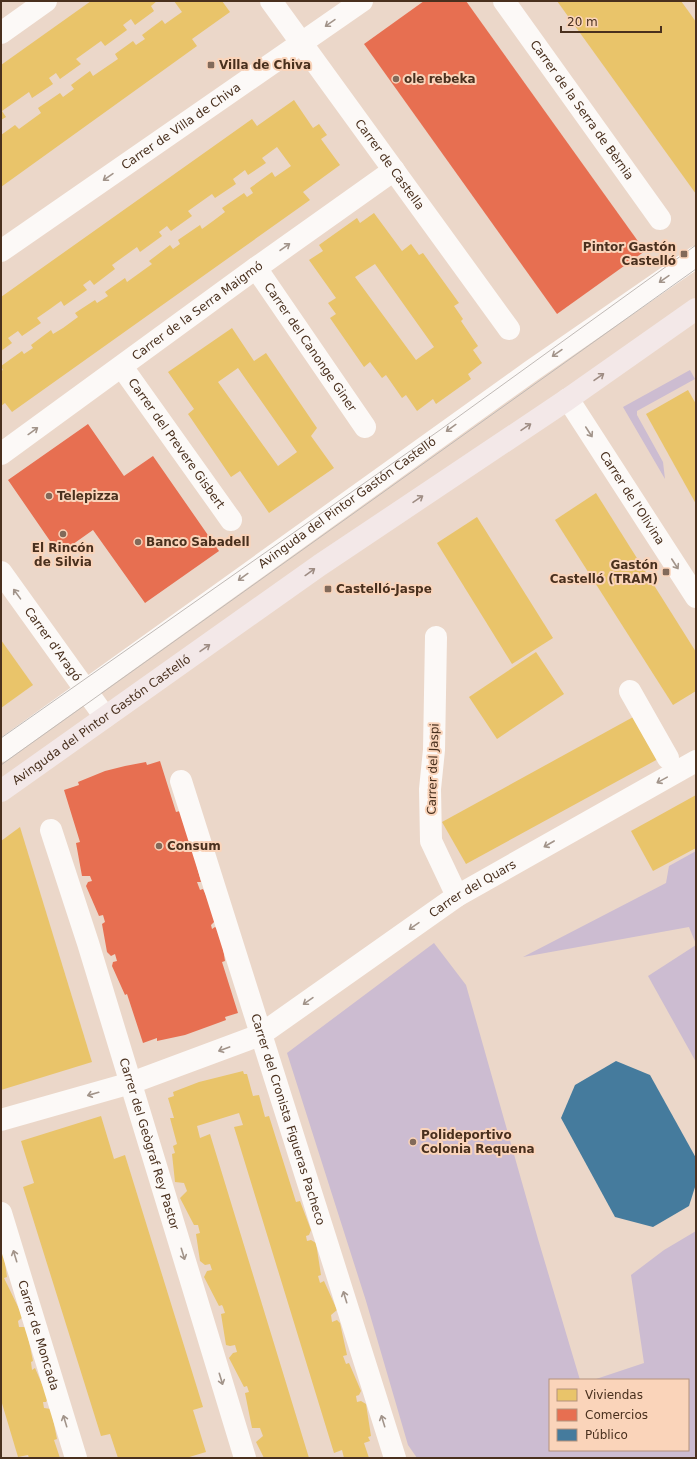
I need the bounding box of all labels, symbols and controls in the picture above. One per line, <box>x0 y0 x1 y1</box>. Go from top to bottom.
scale bar <box>561 8 661 34</box>
text: 20 m <box>567 15 598 29</box>
one-way arrow <box>325 19 336 27</box>
street label: Carrer de la Serra de Bèrnia <box>527 38 637 182</box>
place label: Villa de Chiva <box>219 58 311 72</box>
marker: Villa de Chiva <box>206 60 216 70</box>
place label: ole rebeka <box>404 72 476 86</box>
marker: ole rebeka <box>391 74 401 84</box>
street label: Carrer de Villa de Chiva <box>119 80 243 172</box>
street label: Carrer de Castella <box>352 117 427 212</box>
one-way arrow <box>103 173 114 181</box>
place label: Pintor Gastón Castelló <box>583 240 676 268</box>
one-way arrow <box>279 243 290 251</box>
marker: Pintor Gastón Castelló <box>679 249 689 259</box>
street label: Carrer de la Serra Maigmó <box>129 259 265 363</box>
one-way arrow <box>659 275 670 283</box>
street label: Carrer del Canonge Giner <box>261 280 359 414</box>
one-way arrow <box>552 349 563 357</box>
one-way arrow <box>594 373 605 381</box>
street label: Carrer del Prevere Gisbert <box>125 376 228 512</box>
one-way arrow <box>520 423 531 431</box>
one-way arrow <box>446 424 457 432</box>
one-way arrow <box>585 426 593 437</box>
one-way arrow <box>27 427 38 435</box>
street label: Avinguda del Pintor Gastón Castelló <box>256 434 439 571</box>
street label: Carrer de l'Olivina <box>597 449 667 547</box>
place label: Telepizza <box>57 489 119 503</box>
marker: Telepizza <box>44 491 54 501</box>
one-way arrow <box>412 495 423 503</box>
marker: El Rincón de Silvia <box>58 529 68 539</box>
place label: Banco Sabadell <box>146 535 250 549</box>
marker: Banco Sabadell <box>133 537 143 547</box>
place label: El Rincón de Silvia <box>32 541 94 569</box>
place label: Gastón Castelló (TRAM) <box>550 558 658 586</box>
one-way arrow <box>671 558 679 569</box>
marker: Gastón Castelló (TRAM) <box>661 567 671 577</box>
one-way arrow <box>304 568 315 576</box>
one-way arrow <box>238 573 249 581</box>
place label: Castelló-Jaspe <box>336 582 432 596</box>
marker: Castelló-Jaspe <box>323 584 333 594</box>
one-way arrow <box>13 589 21 600</box>
street label: Carrer d'Aragó <box>22 605 84 684</box>
one-way arrow <box>199 644 210 652</box>
street label: Avinguda del Pintor Gastón Castelló <box>10 652 193 788</box>
street label: Carrer del Jaspi <box>424 723 442 815</box>
one-way arrow <box>656 777 668 784</box>
place label: Consum <box>167 839 221 853</box>
one-way arrow <box>543 840 555 848</box>
marker: Consum <box>154 841 164 851</box>
street label: Carrer del Quars <box>426 857 518 920</box>
one-way arrow <box>409 922 420 930</box>
one-way arrow <box>303 997 314 1005</box>
street label: Carrer del Cronista Figueras Pacheco <box>248 1012 328 1227</box>
one-way arrow <box>218 1045 230 1053</box>
street label: Carrer del Geògraf Rey Pastor <box>116 1056 182 1232</box>
one-way arrow <box>87 1091 100 1098</box>
place label: Polideportivo Colonia Requena <box>421 1128 535 1156</box>
marker: Polideportivo Colonia Requena <box>408 1137 418 1147</box>
one-way arrow <box>180 1248 187 1261</box>
one-way arrow <box>10 1250 18 1262</box>
street label: Carrer de Moncada <box>15 1279 62 1392</box>
one-way arrow <box>341 1290 348 1303</box>
one-way arrow <box>218 1372 225 1385</box>
legend <box>549 1379 689 1451</box>
text: Viviendas <box>585 1388 643 1402</box>
text: Comercios <box>585 1408 648 1422</box>
one-way arrow <box>61 1414 68 1427</box>
one-way arrow <box>379 1414 386 1427</box>
text: Público <box>585 1428 628 1442</box>

